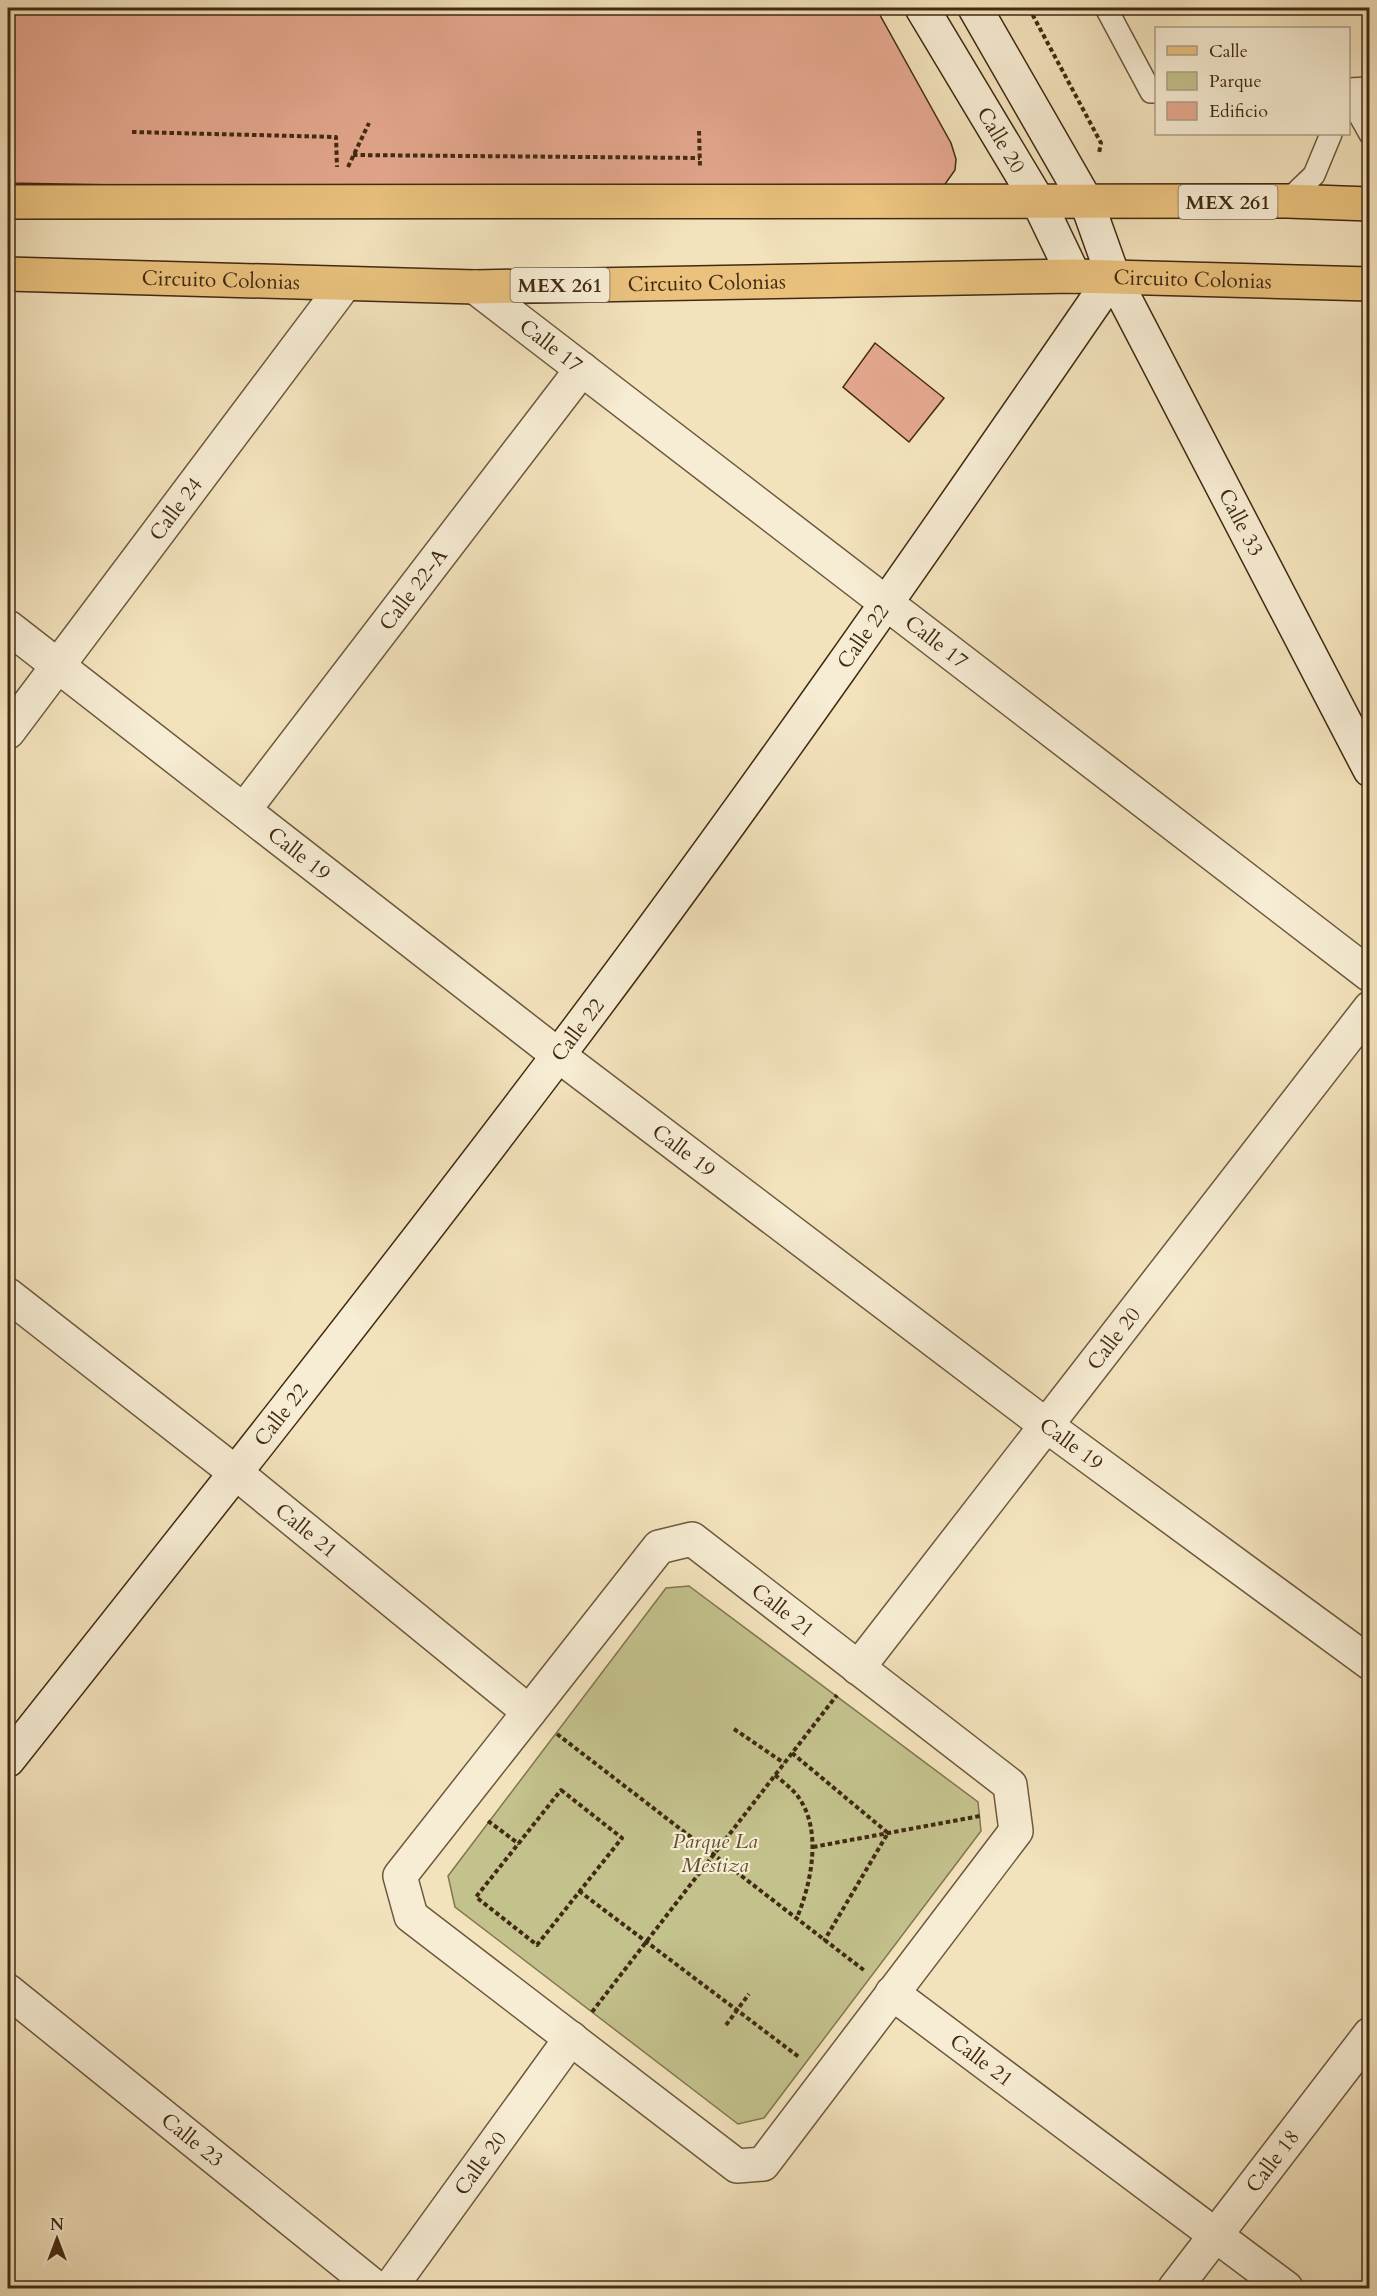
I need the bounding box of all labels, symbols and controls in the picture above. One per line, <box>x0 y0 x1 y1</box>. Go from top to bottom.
legend <box>1155 27 1350 135</box>
text: Calle <box>1209 39 1248 64</box>
text: Parque <box>1209 69 1262 94</box>
text: Edificio <box>1209 99 1268 124</box>
street label: Calle 20 <box>970 102 1032 179</box>
road number: MEX 261 <box>1178 185 1278 219</box>
street label: Circuito Colonias <box>1113 263 1272 296</box>
street label: Circuito Colonias <box>141 264 300 297</box>
street label: Circuito Colonias <box>627 267 786 299</box>
road number: MEX 261 <box>510 268 610 302</box>
street label: Calle 17 <box>513 312 589 380</box>
street label: Calle 24 <box>143 471 210 547</box>
street label: Calle 33 <box>1211 484 1270 561</box>
street label: Calle 22-A <box>373 542 455 637</box>
street label: Calle 22 <box>830 599 896 675</box>
street label: Calle 17 <box>899 608 974 676</box>
street label: Calle 19 <box>261 820 337 888</box>
street label: Calle 22 <box>544 992 611 1068</box>
street label: Calle 19 <box>646 1117 721 1185</box>
street label: Calle 20 <box>1080 1301 1148 1376</box>
street label: Calle 22 <box>248 1378 315 1453</box>
street label: Calle 19 <box>1033 1411 1109 1478</box>
street label: Calle 21 <box>269 1497 343 1565</box>
street label: Calle 21 <box>745 1577 820 1644</box>
park label: Parque La Mestiza <box>672 1827 758 1880</box>
street label: Calle 21 <box>944 2027 1019 2094</box>
street label: Calle 23 <box>155 2106 229 2174</box>
street label: Calle 18 <box>1239 2124 1306 2199</box>
street label: Calle 20 <box>448 2126 514 2201</box>
north arrow <box>27 2209 87 2269</box>
text: N <box>50 2214 64 2236</box>

